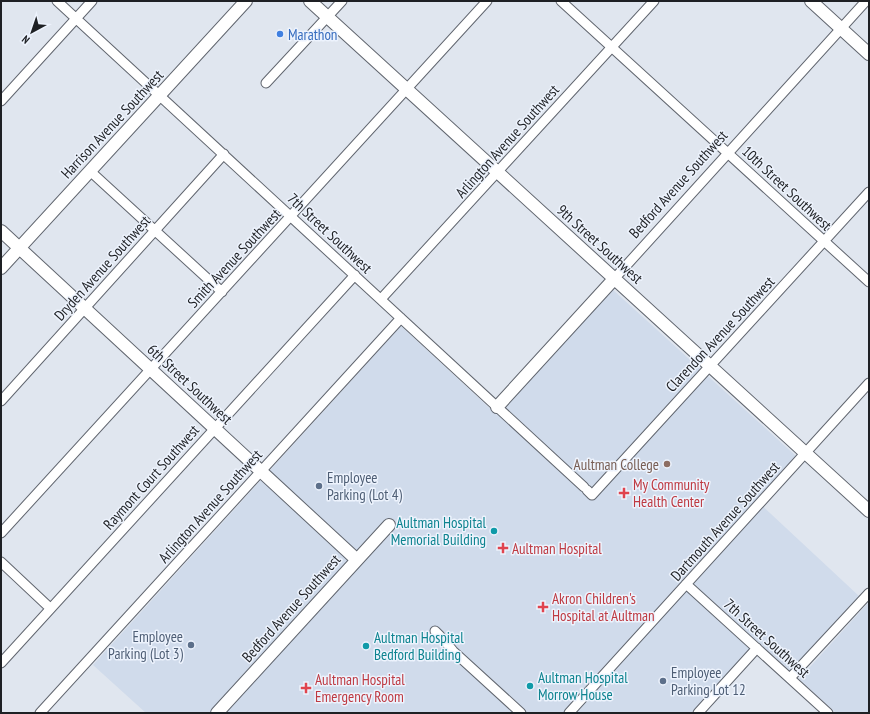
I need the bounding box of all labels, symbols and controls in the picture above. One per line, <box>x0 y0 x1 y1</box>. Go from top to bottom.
north arrow <box>12 12 52 52</box>
place label: Marathon <box>288 25 337 44</box>
marker: Marathon <box>275 29 285 39</box>
text: N <box>19 32 32 47</box>
street label: Harrison Avenue Southwest <box>57 66 167 182</box>
street label: Arlington Avenue Southwest <box>451 80 563 202</box>
street label: Bedford Avenue Southwest <box>625 126 731 242</box>
street label: 10th Street Southwest <box>738 142 836 234</box>
street label: 7th Street Southwest <box>284 189 376 277</box>
street label: 9th Street Southwest <box>553 200 647 288</box>
street label: Smith Avenue Southwest <box>183 205 285 311</box>
street label: Dryden Avenue Southwest <box>50 211 154 325</box>
street label: Clarendon Avenue Southwest <box>662 272 778 396</box>
street label: 6th Street Southwest <box>144 340 236 428</box>
street label: Raymont Court Southwest <box>99 421 203 533</box>
street label: Arlington Avenue Southwest <box>154 445 266 567</box>
place label: Aultman College <box>574 455 659 474</box>
street label: Dartmouth Avenue Southwest <box>666 457 784 585</box>
marker: Aultman College <box>662 459 672 469</box>
place label: Employee Parking (Lot 4) <box>327 468 402 504</box>
place label: My Community Health Center <box>633 475 710 511</box>
marker: Employee Parking (Lot 4) <box>314 481 324 491</box>
marker: My Community Health Center <box>618 487 630 499</box>
place label: Aultman Hospital Memorial Building <box>391 513 487 549</box>
marker: Aultman Hospital Memorial Building <box>489 526 499 536</box>
place label: Aultman Hospital <box>512 539 602 558</box>
marker: Aultman Hospital <box>497 542 509 554</box>
street label: Bedford Avenue Southwest <box>238 550 344 666</box>
place label: Akron Children's Hospital at Aultman <box>552 589 655 625</box>
street label: 7th Street Southwest <box>720 594 814 682</box>
marker: Akron Children's Hospital at Aultman <box>537 601 549 613</box>
place label: Employee Parking (Lot 3) <box>108 627 183 663</box>
place label: Aultman Hospital Bedford Building <box>374 628 464 664</box>
marker: Employee Parking (Lot 3) <box>186 640 196 650</box>
marker: Aultman Hospital Bedford Building <box>361 641 371 651</box>
place label: Employee Parking Lot 12 <box>671 663 746 699</box>
place label: Aultman Hospital Morrow House <box>538 668 628 704</box>
place label: Aultman Hospital Emergency Room <box>315 670 405 706</box>
marker: Employee Parking Lot 12 <box>658 676 668 686</box>
marker: Aultman Hospital Morrow House <box>525 681 535 691</box>
marker: Aultman Hospital Emergency Room <box>300 682 312 694</box>

